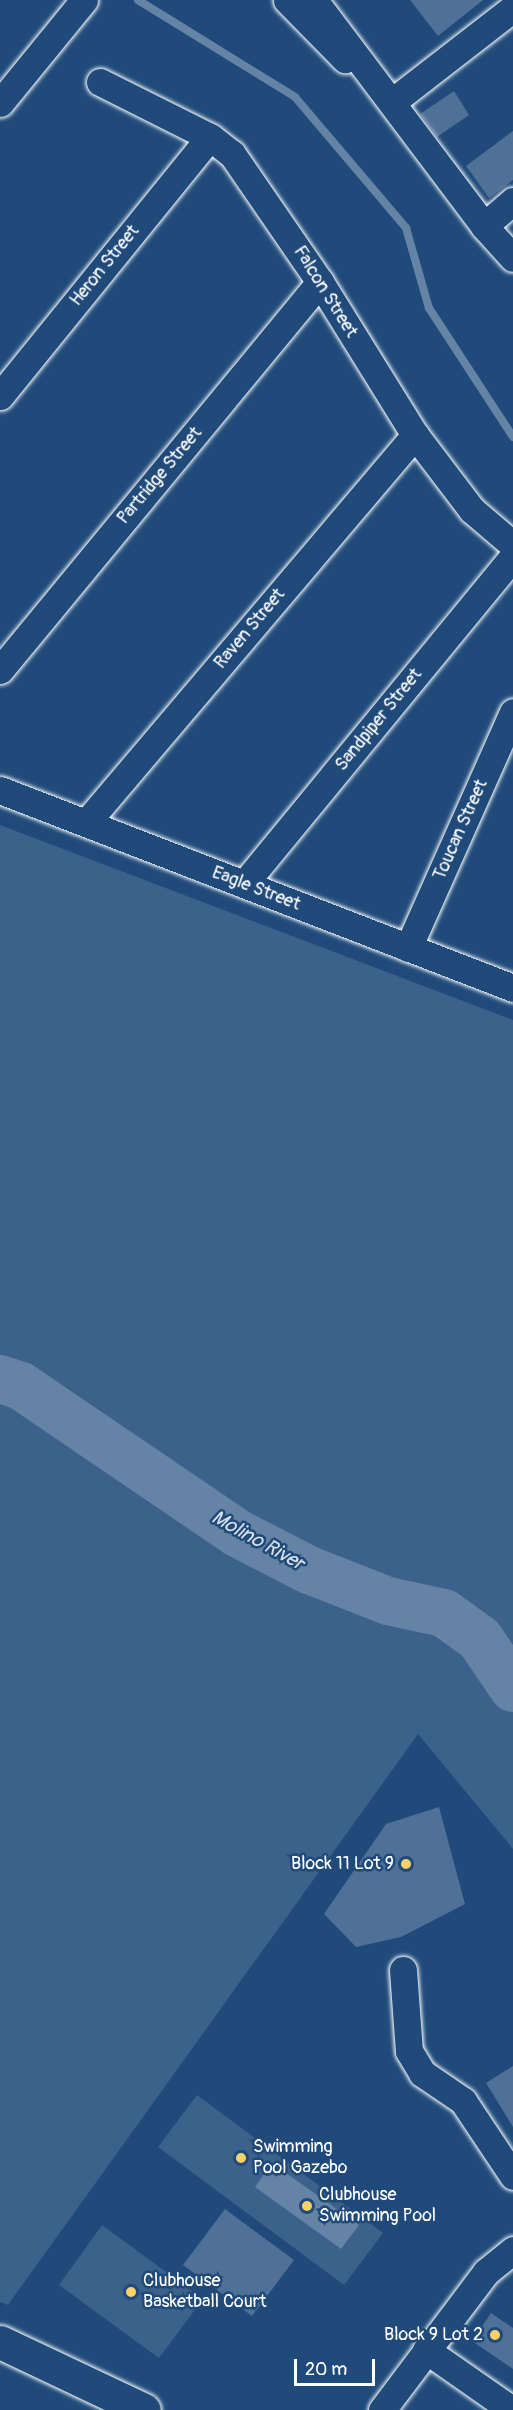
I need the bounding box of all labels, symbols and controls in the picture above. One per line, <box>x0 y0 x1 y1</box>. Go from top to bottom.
street label: Heron Street <box>66 221 144 311</box>
street label: Falcon Street <box>288 242 362 342</box>
street label: Partridge Street <box>113 423 207 529</box>
street label: Raven Street <box>210 584 290 674</box>
street label: Sandpiper Street <box>331 664 427 776</box>
street label: Toucan Street <box>429 776 493 884</box>
street label: Eagle Street <box>209 862 303 916</box>
water label: Molino River <box>208 1505 308 1575</box>
place label: Block 11 Lot 9 <box>291 1853 394 1875</box>
marker: Block 11 Lot 9 <box>399 1857 413 1871</box>
place label: Swimming Pool Gazebo <box>253 2137 348 2180</box>
marker: Swimming Pool Gazebo <box>234 2151 248 2165</box>
place label: Clubhouse Swimming Pool <box>319 2185 436 2228</box>
marker: Clubhouse Swimming Pool <box>300 2199 314 2213</box>
place label: Clubhouse Basketball Court <box>143 2271 266 2314</box>
marker: Clubhouse Basketball Court <box>124 2285 138 2299</box>
place label: Block 9 Lot 2 <box>384 2324 483 2346</box>
marker: Block 9 Lot 2 <box>488 2328 502 2342</box>
scale bar <box>297 2347 378 2385</box>
text: 20 m <box>305 2358 347 2381</box>

